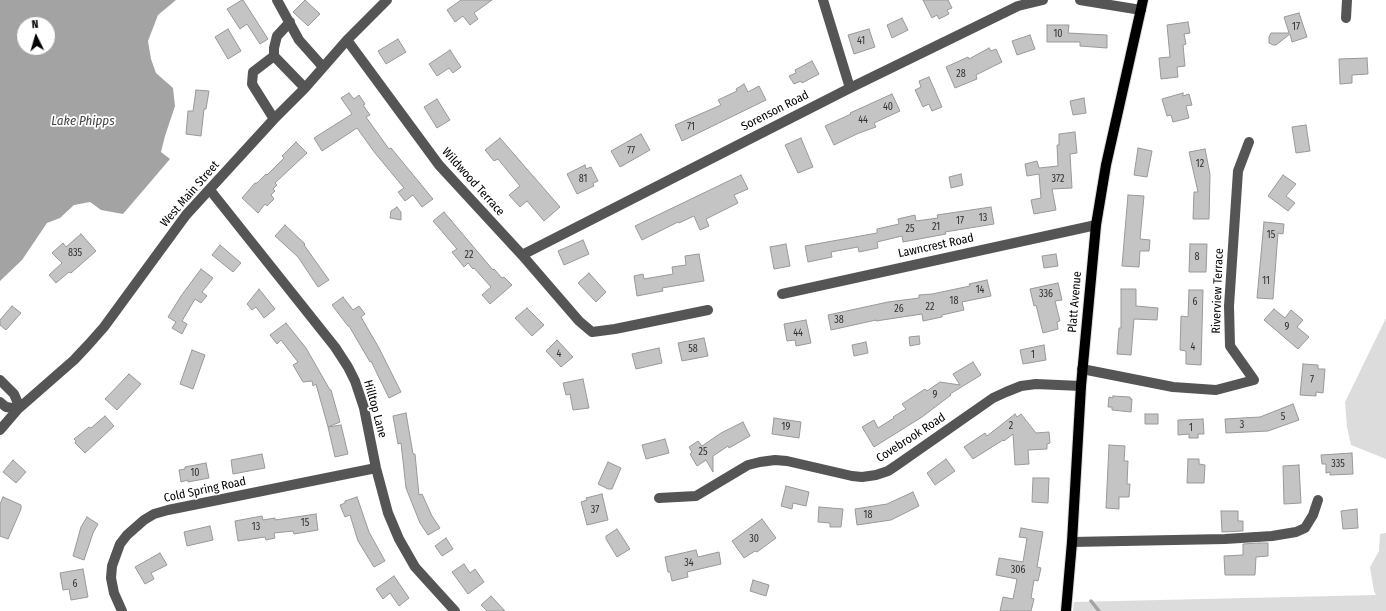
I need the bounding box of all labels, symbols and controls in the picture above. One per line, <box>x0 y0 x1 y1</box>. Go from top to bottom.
north arrow <box>16 16 56 56</box>
text: N <box>31 18 39 31</box>
house number: 17 <box>1292 21 1300 33</box>
house number: 10 <box>1053 28 1063 40</box>
house number: 41 <box>857 35 865 47</box>
house number: 28 <box>956 68 966 80</box>
street label: Sorenson Road <box>739 88 811 134</box>
house number: 40 <box>883 101 893 113</box>
water label: Lake Phipps <box>51 113 115 129</box>
house number: 44 <box>858 114 868 126</box>
house number: 71 <box>687 121 695 133</box>
street label: Wildwood Terrace <box>439 145 507 219</box>
house number: 77 <box>627 145 635 157</box>
street label: West Main Street <box>157 158 223 230</box>
house number: 12 <box>1196 158 1204 170</box>
house number: 81 <box>579 173 587 185</box>
house number: 372 <box>1052 173 1064 185</box>
house number: 13 <box>979 212 987 224</box>
house number: 17 <box>956 215 964 227</box>
house number: 21 <box>932 221 940 233</box>
house number: 25 <box>906 223 914 235</box>
house number: 15 <box>1267 229 1275 241</box>
street label: Lawncrest Road <box>897 231 975 261</box>
house number: 835 <box>68 247 82 259</box>
street label: Riverview Terrace <box>1209 248 1227 334</box>
house number: 22 <box>465 249 473 261</box>
house number: 8 <box>1195 251 1199 263</box>
street label: Platt Avenue <box>1065 271 1085 333</box>
house number: 11 <box>1262 275 1270 287</box>
house number: 14 <box>976 284 984 296</box>
house number: 336 <box>1039 288 1053 300</box>
house number: 18 <box>950 295 958 307</box>
house number: 6 <box>1193 296 1197 308</box>
house number: 22 <box>926 301 934 313</box>
house number: 26 <box>894 303 904 315</box>
house number: 38 <box>834 314 844 326</box>
house number: 9 <box>1285 321 1289 333</box>
house number: 44 <box>793 327 803 339</box>
house number: 4 <box>1191 341 1195 353</box>
house number: 58 <box>688 343 698 355</box>
house number: 4 <box>557 348 561 360</box>
house number: 1 <box>1031 349 1035 361</box>
house number: 7 <box>1310 374 1314 386</box>
street label: Hilltop Lane <box>360 379 390 439</box>
house number: 9 <box>933 389 937 401</box>
street label: Covebrook Road <box>874 410 948 466</box>
house number: 5 <box>1281 411 1285 423</box>
house number: 3 <box>1240 419 1244 431</box>
house number: 2 <box>1009 420 1013 432</box>
house number: 19 <box>782 421 790 433</box>
house number: 1 <box>1189 422 1193 434</box>
house number: 25 <box>699 446 707 458</box>
house number: 335 <box>1331 458 1345 470</box>
house number: 10 <box>190 467 200 479</box>
street label: Cold Spring Road <box>163 474 247 506</box>
house number: 37 <box>591 504 599 516</box>
house number: 18 <box>864 509 872 521</box>
house number: 15 <box>301 517 309 529</box>
house number: 13 <box>252 521 260 533</box>
house number: 30 <box>749 533 759 545</box>
house number: 34 <box>684 557 694 569</box>
house number: 306 <box>1011 564 1025 576</box>
house number: 6 <box>73 578 77 590</box>

